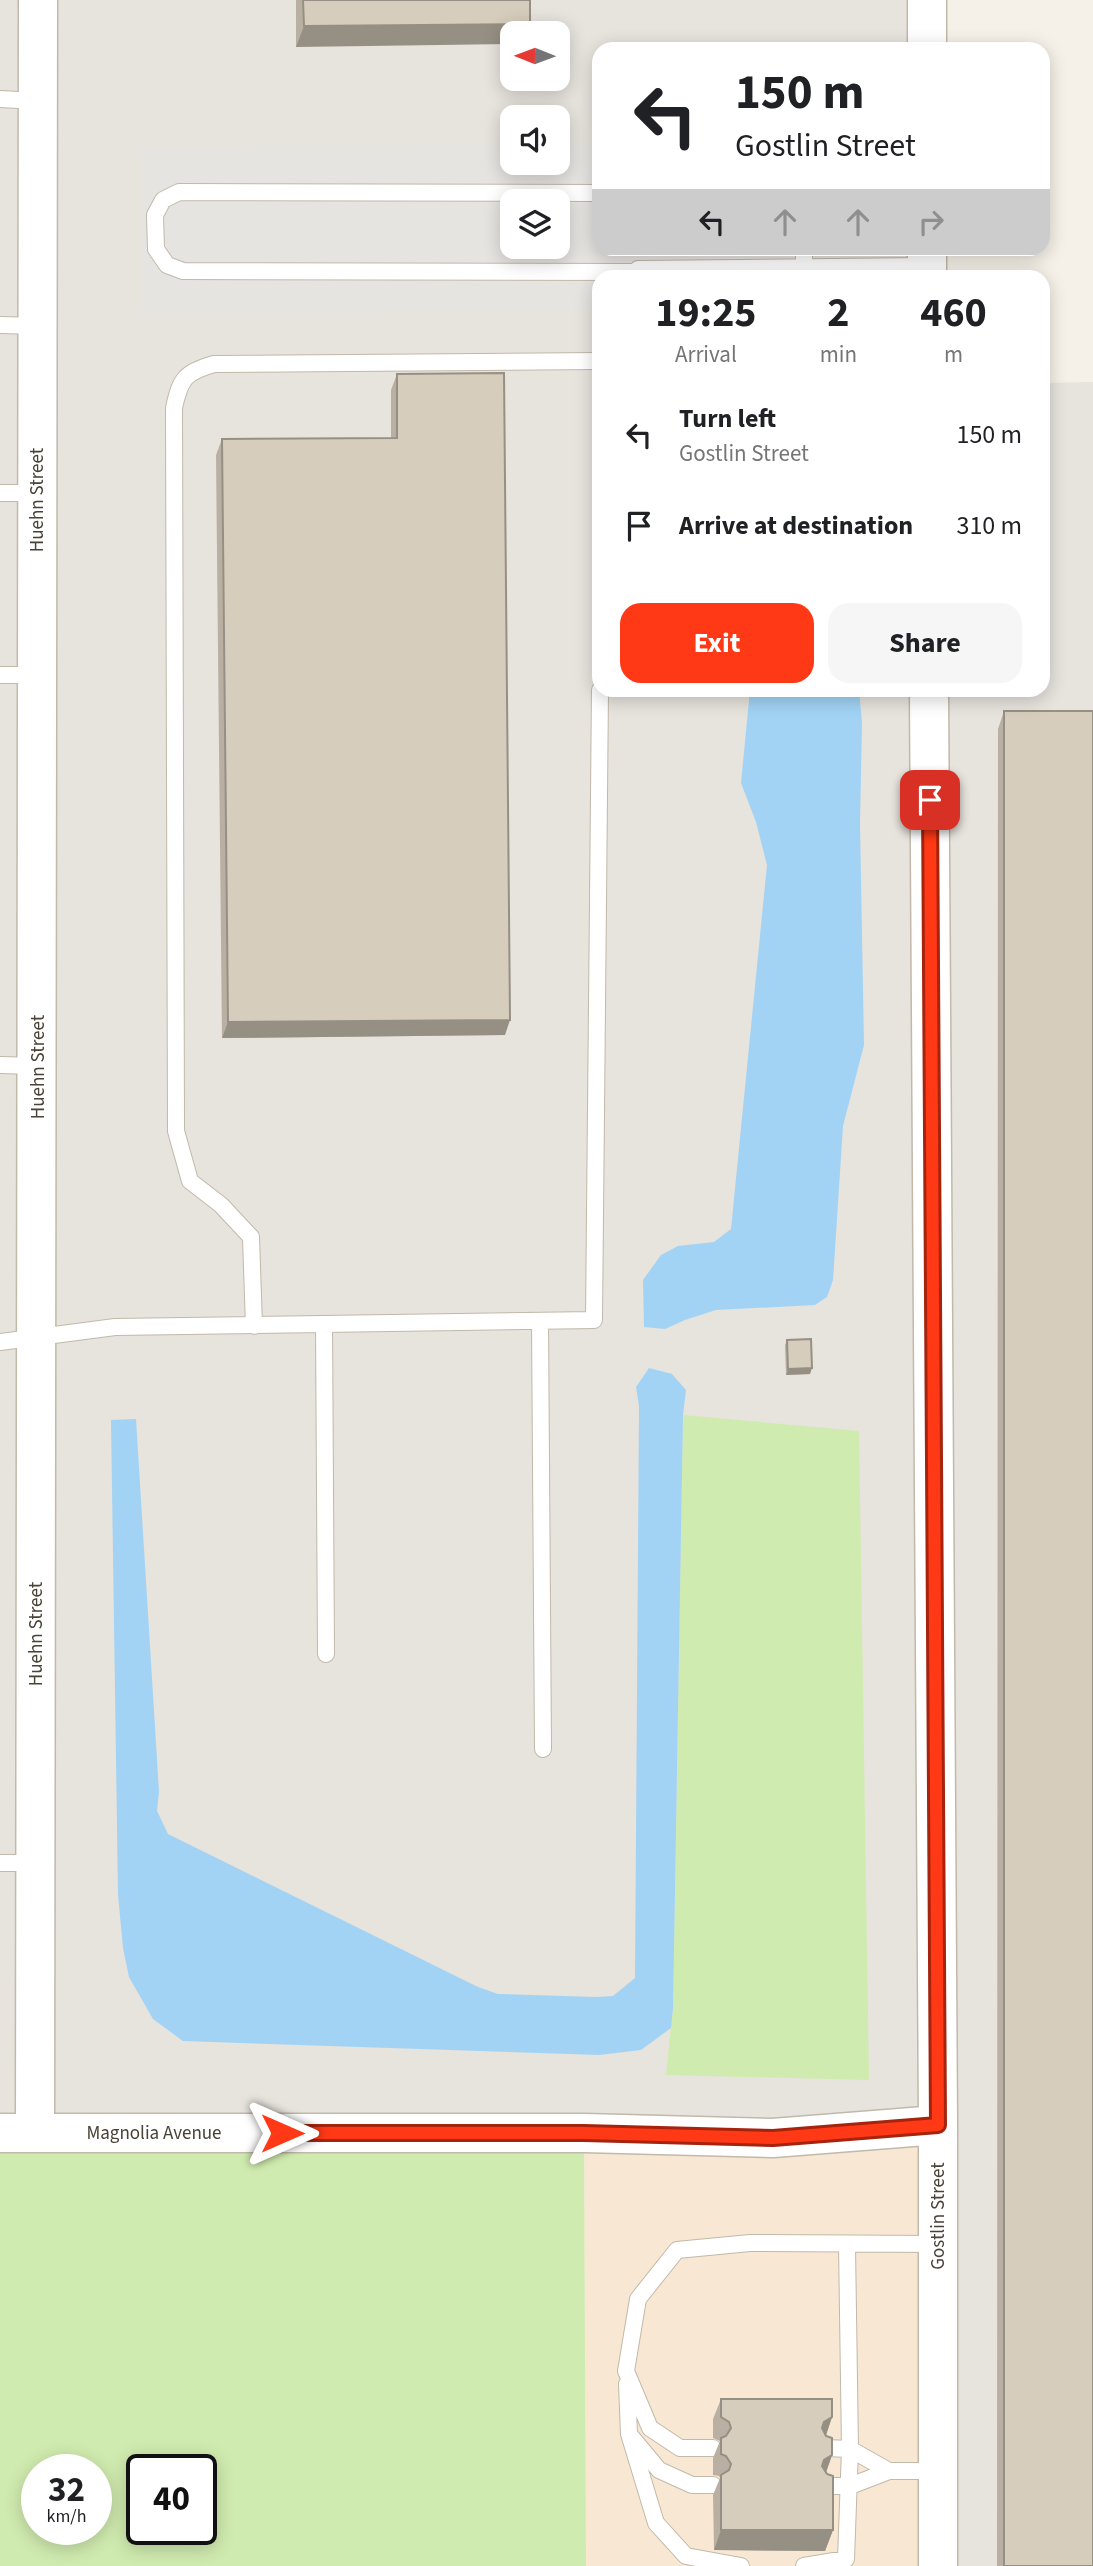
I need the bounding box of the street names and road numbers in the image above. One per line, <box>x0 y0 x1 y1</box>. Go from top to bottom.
street label: Huehn Street <box>24 447 51 552</box>
street label: Huehn Street <box>25 1014 52 1119</box>
street label: Huehn Street <box>23 1581 50 1686</box>
street label: Magnolia Avenue <box>86 2120 222 2147</box>
street label: Gostlin Street <box>925 2162 952 2270</box>

